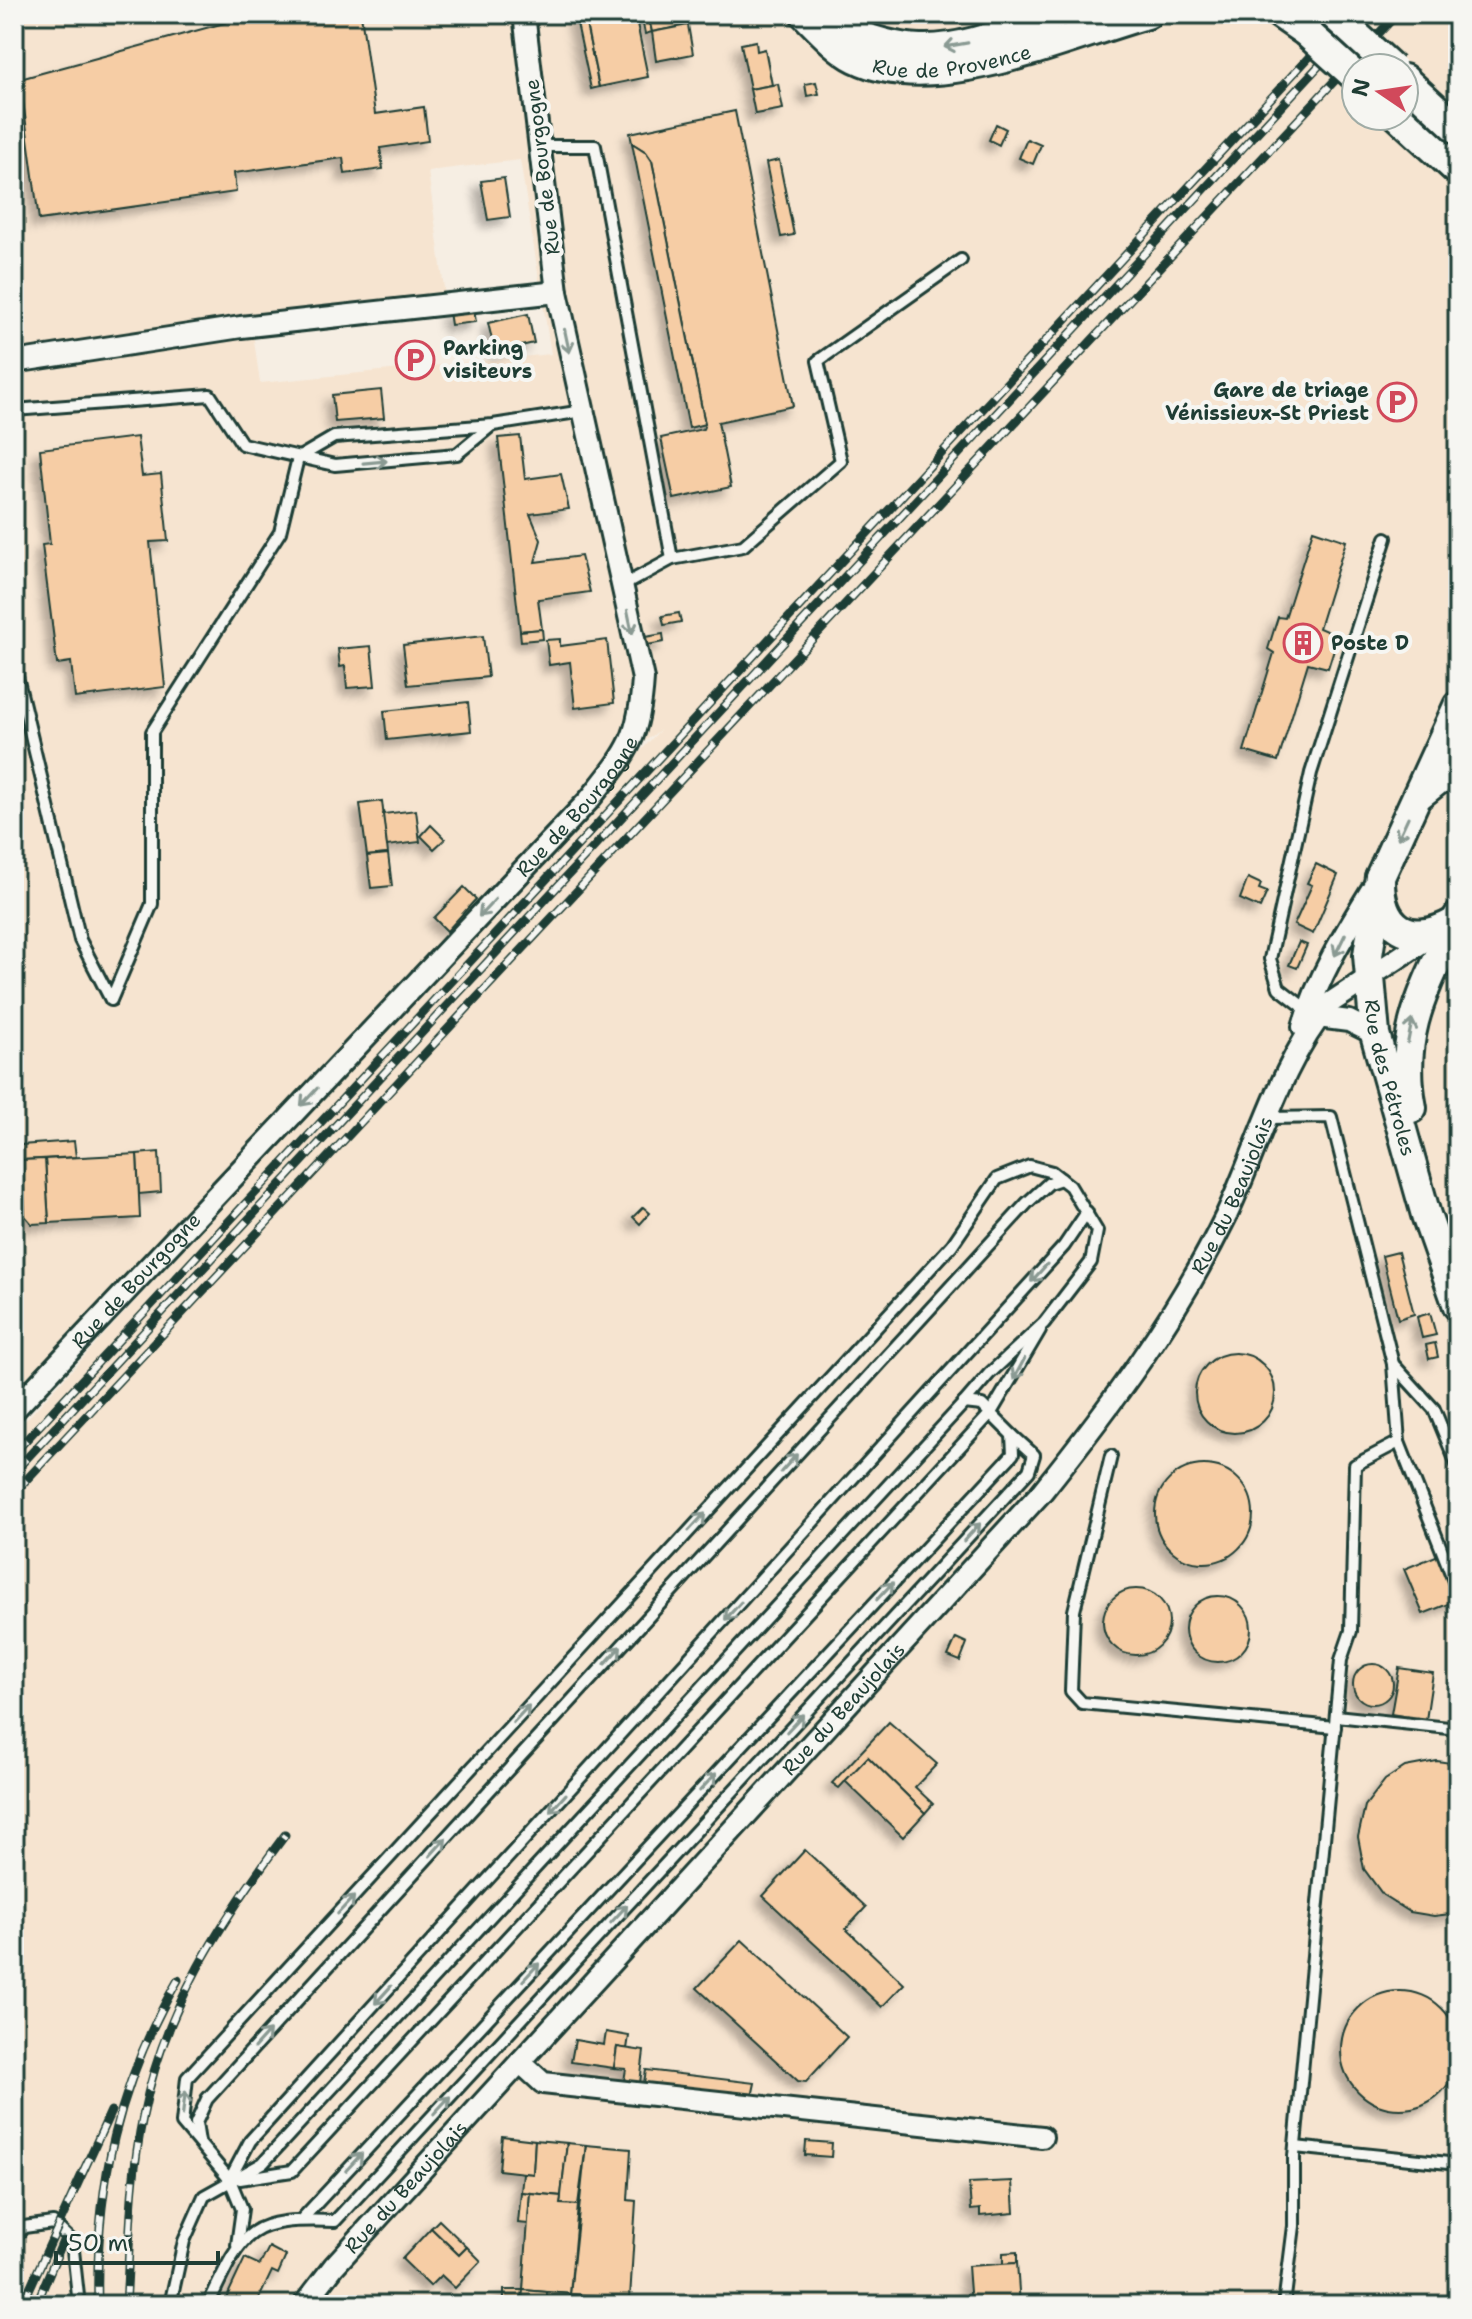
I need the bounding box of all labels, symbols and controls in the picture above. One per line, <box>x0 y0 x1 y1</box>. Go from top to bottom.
street label: Rue de Provence <box>870 38 1034 84</box>
one-way arrow <box>944 39 970 54</box>
north arrow <box>1340 52 1420 132</box>
text: N <box>1345 76 1377 99</box>
street label: Rue de Bourgogne <box>518 77 566 257</box>
one-way arrow <box>560 328 575 353</box>
place label: Parking visiteurs <box>443 335 532 384</box>
parking icon: Parking visiteurs <box>394 339 436 381</box>
place label: Gare de triage Vénissieux-St Priest <box>1165 377 1369 426</box>
parking icon: Gare de triage Vénissieux-St Priest <box>1376 381 1418 423</box>
one-way arrow <box>361 454 388 469</box>
one-way arrow <box>623 609 638 634</box>
building icon: Poste D <box>1282 622 1324 664</box>
place label: Poste D <box>1331 630 1409 656</box>
street label: Rue de Bourgogne <box>510 732 644 882</box>
one-way arrow <box>1395 816 1410 840</box>
one-way arrow <box>477 898 496 918</box>
one-way arrow <box>1332 932 1348 956</box>
street label: Rue des Pétroles <box>1359 998 1422 1159</box>
one-way arrow <box>1403 1019 1418 1044</box>
one-way arrow <box>300 1087 318 1107</box>
street label: Rue du Beaujolais <box>1185 1112 1279 1279</box>
street label: Rue de Bourgogne <box>66 1207 206 1354</box>
one-way arrow <box>1031 1263 1049 1283</box>
one-way arrow <box>1011 1357 1027 1381</box>
one-way arrow <box>779 1454 797 1474</box>
one-way arrow <box>688 1512 707 1532</box>
one-way arrow <box>963 1523 981 1543</box>
one-way arrow <box>876 1581 895 1601</box>
one-way arrow <box>724 1600 742 1620</box>
street label: Rue du Beaujolais <box>776 1637 911 1781</box>
one-way arrow <box>604 1646 622 1666</box>
one-way arrow <box>512 1704 530 1724</box>
one-way arrow <box>786 1714 804 1734</box>
one-way arrow <box>699 1772 717 1792</box>
one-way arrow <box>548 1793 567 1813</box>
one-way arrow <box>428 1837 447 1857</box>
one-way arrow <box>336 1896 354 1916</box>
one-way arrow <box>609 1904 628 1924</box>
one-way arrow <box>522 1962 541 1982</box>
one-way arrow <box>374 1985 392 2005</box>
one-way arrow <box>253 2029 271 2049</box>
one-way arrow <box>177 2090 192 2117</box>
one-way arrow <box>433 2095 452 2115</box>
street label: Rue du Beaujolais <box>339 2115 473 2259</box>
one-way arrow <box>345 2153 363 2173</box>
scale bar <box>56 2215 218 2265</box>
text: 50 m <box>68 2227 128 2259</box>

